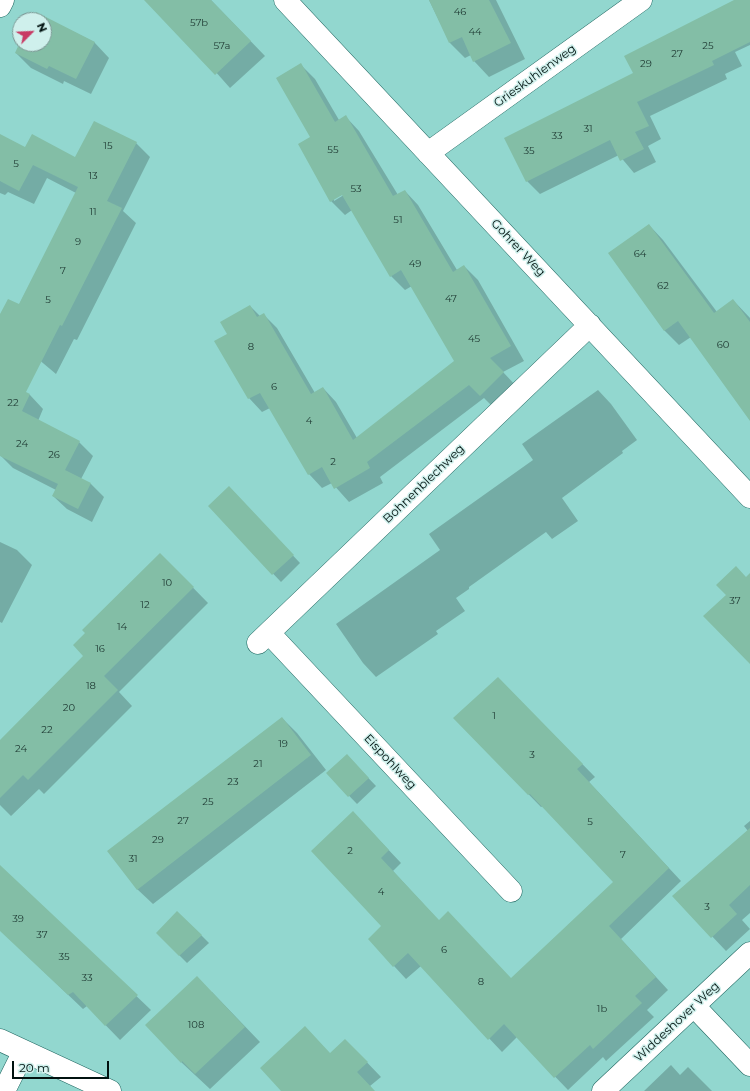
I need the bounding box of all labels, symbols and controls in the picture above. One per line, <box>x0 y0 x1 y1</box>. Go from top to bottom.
house number: 46 <box>454 6 466 18</box>
north arrow <box>12 12 52 52</box>
house number: 57b <box>190 17 208 29</box>
text: N <box>34 21 50 34</box>
house number: 44 <box>468 26 482 38</box>
house number: 57a <box>214 40 230 52</box>
house number: 25 <box>702 40 714 52</box>
street label: Grieskuhlenweg <box>491 41 579 111</box>
house number: 27 <box>671 48 683 60</box>
house number: 29 <box>640 58 652 70</box>
house number: 31 <box>583 123 593 135</box>
house number: 33 <box>551 130 563 142</box>
house number: 15 <box>103 140 113 152</box>
house number: 55 <box>327 144 339 156</box>
house number: 35 <box>523 145 535 157</box>
house number: 5 <box>13 158 19 170</box>
house number: 13 <box>88 170 98 182</box>
house number: 53 <box>350 183 362 195</box>
house number: 11 <box>89 206 97 218</box>
house number: 51 <box>393 214 403 226</box>
street label: Gohrer Weg <box>488 216 548 280</box>
house number: 9 <box>75 236 81 248</box>
house number: 64 <box>634 248 646 260</box>
house number: 49 <box>409 258 421 270</box>
house number: 7 <box>60 265 66 277</box>
house number: 62 <box>657 280 669 292</box>
house number: 47 <box>445 293 457 305</box>
house number: 5 <box>45 294 51 306</box>
house number: 45 <box>468 333 480 345</box>
house number: 60 <box>717 339 729 351</box>
house number: 8 <box>248 341 254 353</box>
house number: 6 <box>271 381 277 393</box>
house number: 22 <box>7 397 19 409</box>
house number: 4 <box>306 415 312 427</box>
house number: 24 <box>16 438 28 450</box>
street label: Bohnenblechweg <box>380 442 468 526</box>
house number: 26 <box>48 449 60 461</box>
house number: 2 <box>330 456 336 468</box>
house number: 10 <box>162 577 172 589</box>
house number: 37 <box>729 595 741 607</box>
house number: 12 <box>140 599 150 611</box>
house number: 14 <box>117 621 127 633</box>
house number: 16 <box>95 643 105 655</box>
house number: 18 <box>86 680 96 692</box>
house number: 20 <box>63 702 75 714</box>
house number: 1 <box>492 710 496 722</box>
house number: 22 <box>41 724 53 736</box>
street label: Eispohlweg <box>361 732 419 792</box>
house number: 19 <box>278 738 288 750</box>
house number: 24 <box>15 743 27 755</box>
house number: 3 <box>529 749 535 761</box>
house number: 21 <box>253 758 263 770</box>
house number: 23 <box>227 776 239 788</box>
house number: 25 <box>202 796 214 808</box>
house number: 27 <box>177 815 189 827</box>
house number: 5 <box>587 816 593 828</box>
house number: 29 <box>152 834 164 846</box>
house number: 2 <box>347 845 353 857</box>
house number: 7 <box>620 849 626 861</box>
house number: 31 <box>128 853 138 865</box>
house number: 4 <box>378 886 384 898</box>
house number: 3 <box>704 901 710 913</box>
house number: 39 <box>12 913 24 925</box>
house number: 37 <box>36 929 48 941</box>
house number: 6 <box>441 944 447 956</box>
house number: 35 <box>58 951 70 963</box>
house number: 33 <box>81 972 93 984</box>
house number: 8 <box>478 976 484 988</box>
street label: Widdeshover Weg <box>632 979 722 1065</box>
house number: 1b <box>597 1003 607 1015</box>
house number: 108 <box>188 1019 204 1031</box>
scale bar <box>14 1053 111 1079</box>
text: 20 m <box>19 1060 50 1075</box>

